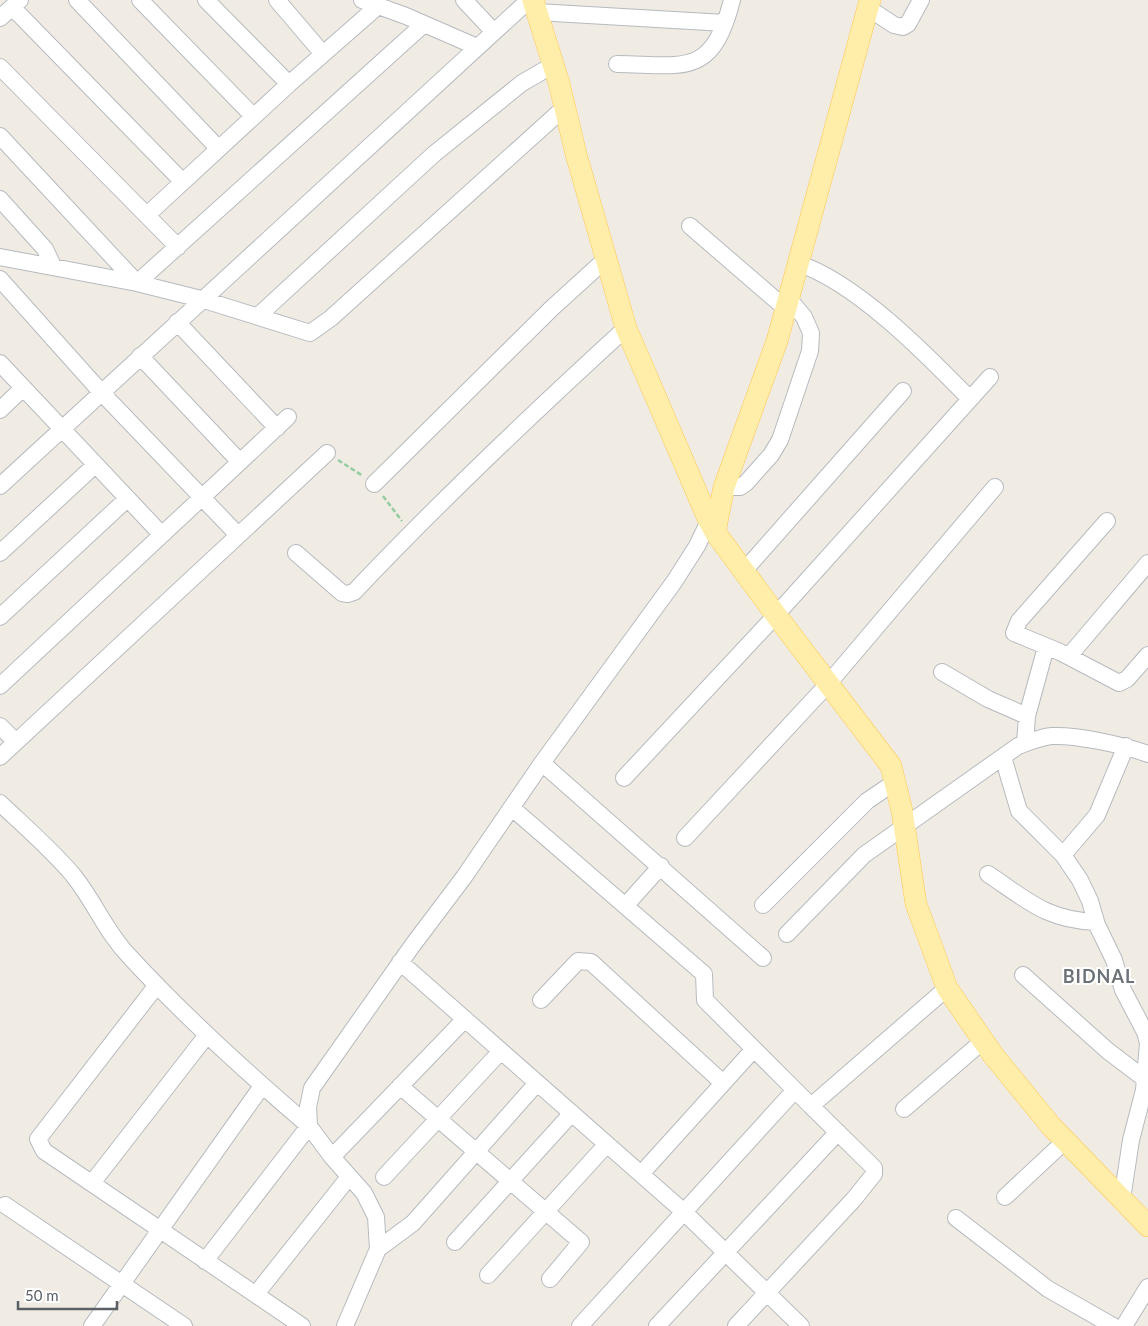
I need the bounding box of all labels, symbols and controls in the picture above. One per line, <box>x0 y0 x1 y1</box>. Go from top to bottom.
district label: BIDNAL <box>1063 965 1135 987</box>
scale bar <box>18 1278 116 1310</box>
text: 50 m <box>25 1286 59 1304</box>

